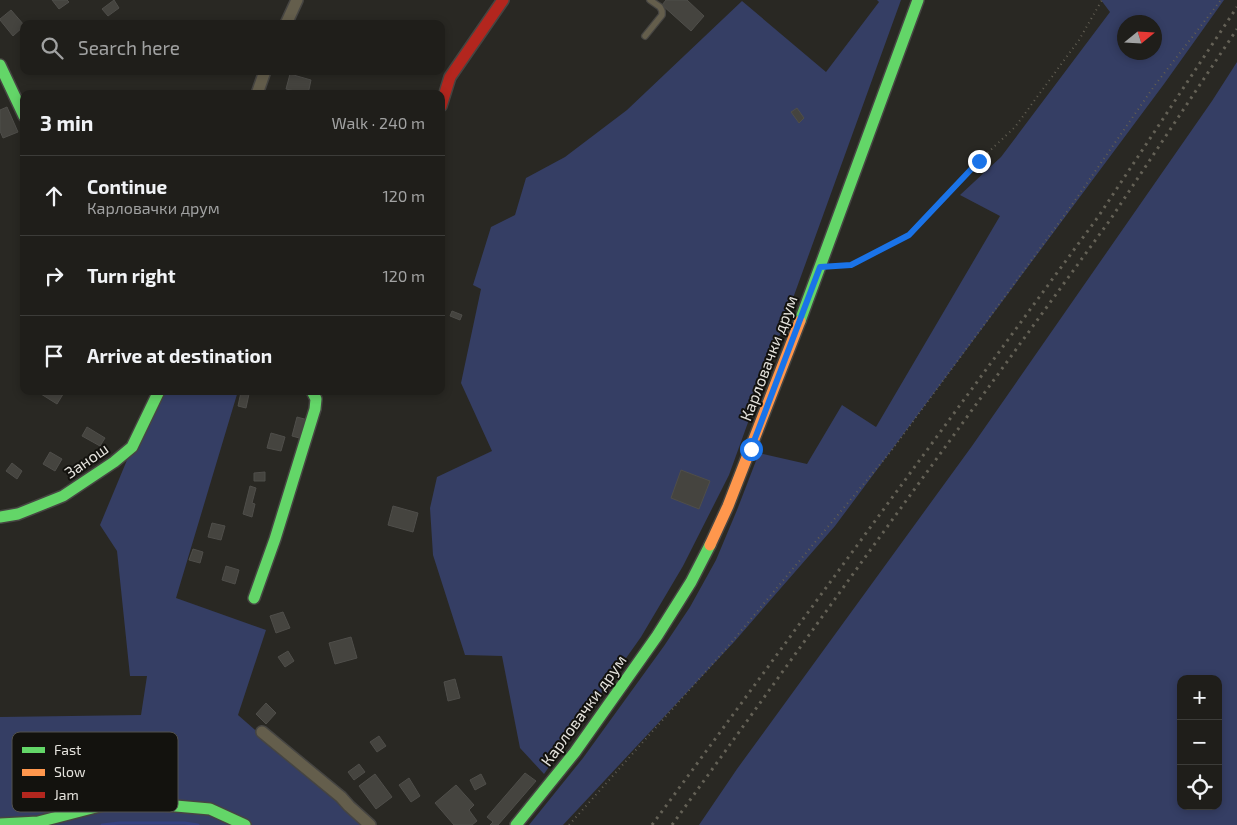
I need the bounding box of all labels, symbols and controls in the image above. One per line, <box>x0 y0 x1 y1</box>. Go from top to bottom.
north arrow <box>1117 15 1162 60</box>
search box <box>20 20 445 75</box>
icon: search <box>38 34 66 62</box>
text: Search here <box>78 36 180 59</box>
text: 3 min <box>40 110 93 135</box>
text: Walk · 240 m <box>332 113 425 132</box>
route end <box>968 150 991 173</box>
text: Continue <box>87 175 167 198</box>
icon: ahead <box>40 182 68 210</box>
text: 120 m <box>382 186 425 205</box>
text: Карловачки друм <box>87 198 220 217</box>
icon: right <box>40 262 68 290</box>
text: Turn right <box>87 264 175 287</box>
text: 120 m <box>382 266 425 285</box>
street label: Карловачки друм <box>735 293 802 424</box>
icon: arrive <box>40 342 68 370</box>
text: Arrive at destination <box>87 344 272 367</box>
street label: Занош <box>60 438 112 482</box>
route start <box>740 438 763 461</box>
street label: Карловачки друм <box>536 651 631 770</box>
map controls <box>1177 675 1222 810</box>
button: + <box>1177 675 1222 720</box>
button: − <box>1177 720 1222 765</box>
legend <box>12 732 178 812</box>
text: Fast <box>54 741 81 758</box>
text: Slow <box>54 763 86 780</box>
button: locate <box>1177 765 1222 810</box>
text: Jam <box>54 786 79 803</box>

